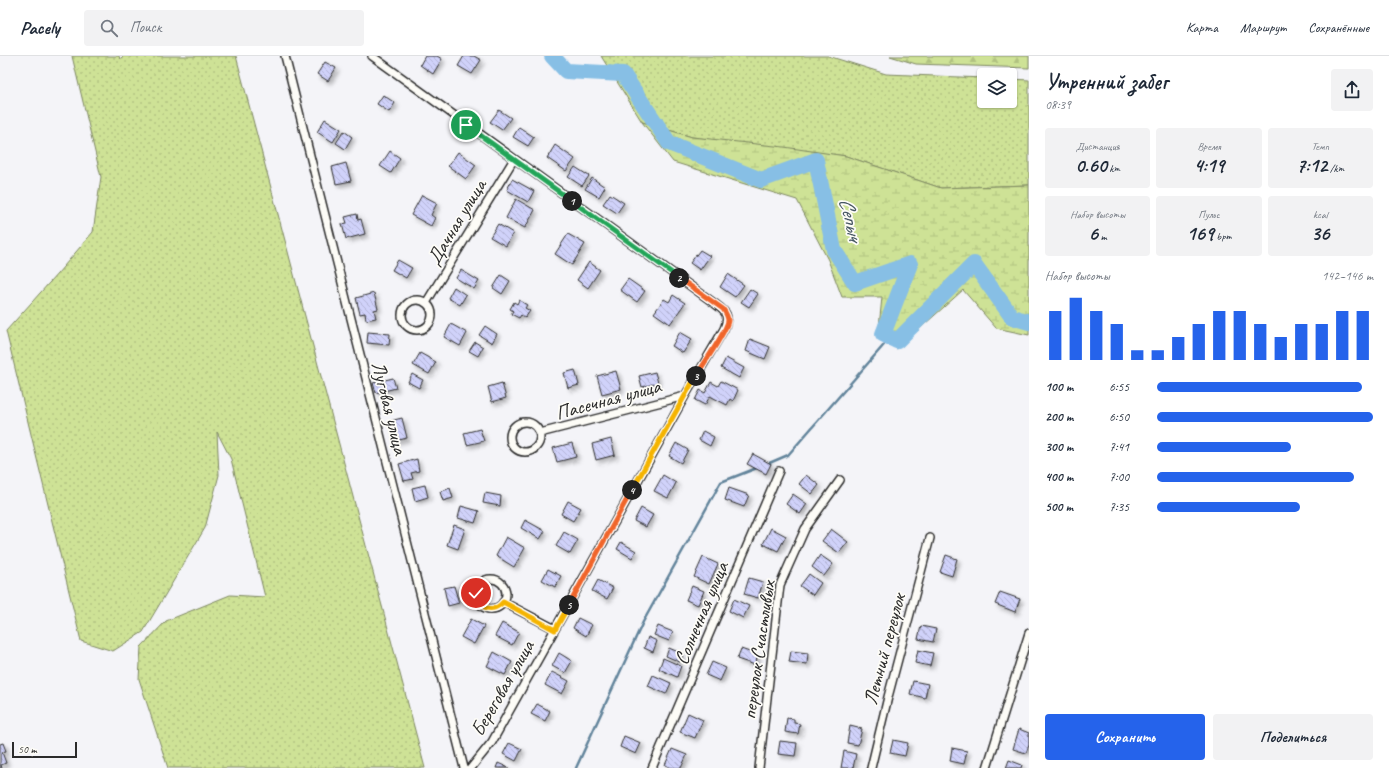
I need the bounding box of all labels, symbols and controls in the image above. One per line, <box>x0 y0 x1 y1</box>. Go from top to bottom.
search box <box>84 10 364 46</box>
text: Pacely <box>20 16 60 40</box>
icon: search <box>98 17 120 39</box>
text: Поиск <box>130 18 161 37</box>
text: Карта <box>1186 19 1218 36</box>
text: Маршрут <box>1240 19 1286 36</box>
text: Сохранённые <box>1308 19 1369 36</box>
map controls <box>977 68 1017 108</box>
button: layers <box>977 68 1017 108</box>
text: Утренний забег <box>1045 68 1168 96</box>
button: share <box>1331 69 1373 111</box>
text: 08:39 <box>1045 97 1071 113</box>
pin <box>449 108 483 142</box>
icon: arrive <box>455 114 477 136</box>
text: Дистанция <box>1076 139 1120 153</box>
text: Время <box>1197 139 1221 153</box>
text: Темп <box>1311 139 1329 153</box>
text: 0.60 <box>1075 153 1107 178</box>
text: 4:19 <box>1194 153 1224 178</box>
text: 7:12 <box>1296 153 1327 178</box>
text: km <box>1107 161 1120 175</box>
text: /km <box>1327 161 1344 175</box>
street label: Дачная улица <box>421 173 493 270</box>
pin: 1 <box>562 191 582 211</box>
text: 1 <box>570 194 574 208</box>
water label: Сепыч <box>833 195 869 247</box>
text: Набор высоты <box>1070 207 1125 221</box>
text: Пульс <box>1198 207 1220 221</box>
text: kcal <box>1313 207 1328 221</box>
text: 6 <box>1089 221 1098 246</box>
text: 169 <box>1187 221 1214 246</box>
text: 36 <box>1311 221 1330 246</box>
text: m <box>1098 229 1107 243</box>
text: bpm <box>1214 229 1231 243</box>
pin: 2 <box>669 268 689 288</box>
text: Набор высоты <box>1045 268 1110 284</box>
text: 142–146 m <box>1322 268 1373 284</box>
text: 2 <box>677 271 681 285</box>
street label: Луговая улица <box>366 359 413 458</box>
pin: 3 <box>686 366 706 386</box>
text: 3 <box>694 369 698 383</box>
street label: Пасечная улица <box>553 373 665 425</box>
text: 100 m <box>1045 379 1073 395</box>
text: 6:55 <box>1109 379 1129 395</box>
text: 200 m <box>1045 409 1073 425</box>
text: 6:50 <box>1109 409 1129 425</box>
text: 300 m <box>1045 439 1073 455</box>
text: 7:41 <box>1109 439 1129 455</box>
text: 400 m <box>1045 469 1073 485</box>
text: 7:00 <box>1109 469 1129 485</box>
pin: 4 <box>622 480 642 500</box>
text: 4 <box>630 483 634 497</box>
text: 500 m <box>1045 499 1073 515</box>
text: 7:35 <box>1109 499 1129 515</box>
street label: Солнечная улица <box>669 557 735 668</box>
pin <box>459 576 493 610</box>
street label: переулок Счастливых <box>736 577 781 721</box>
icon: check <box>465 582 487 604</box>
street label: Летний переулок <box>858 589 912 707</box>
pin: 5 <box>559 595 579 615</box>
text: 5 <box>567 598 571 612</box>
street label: Береговая улица <box>465 634 541 741</box>
button: Сохранить <box>1045 714 1205 760</box>
button: Поделиться <box>1213 714 1373 760</box>
scale bar <box>12 740 77 759</box>
text: 50 m <box>18 742 37 756</box>

